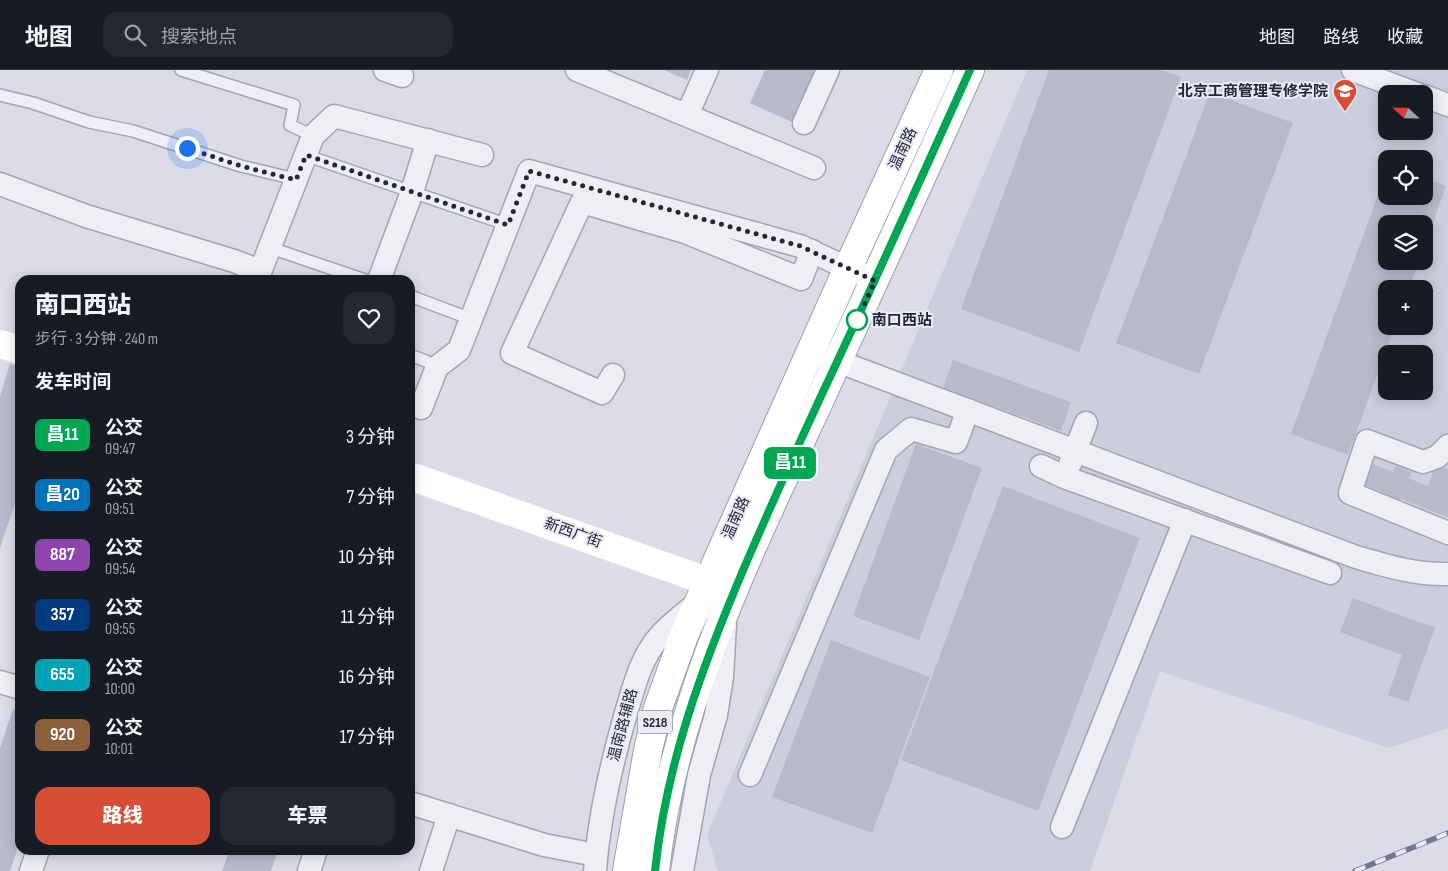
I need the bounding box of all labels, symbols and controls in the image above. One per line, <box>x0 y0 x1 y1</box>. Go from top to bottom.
search box <box>103 12 453 57</box>
icon: search <box>121 21 149 49</box>
text: 地图 <box>25 23 73 52</box>
text: 搜索地点 <box>161 26 237 49</box>
text: 地图 <box>1259 27 1295 48</box>
text: 路线 <box>1323 27 1359 48</box>
text: 收藏 <box>1387 27 1423 48</box>
school or university icon: 北京工商管理专修学院 <box>1332 78 1358 112</box>
place label: 北京工商管理专修学院 <box>1178 82 1328 101</box>
north arrow <box>1378 85 1432 140</box>
map controls <box>1378 85 1433 400</box>
street label: 温南路 <box>885 125 921 173</box>
your location <box>175 136 200 161</box>
button: locate <box>1378 150 1433 205</box>
button: layers <box>1378 215 1433 270</box>
button: + <box>1378 280 1433 335</box>
text: 南口西站 <box>35 291 131 320</box>
button: heart <box>343 292 395 344</box>
marker: 南口西站 <box>846 309 868 331</box>
place label: 南口西站 <box>872 311 932 330</box>
text: 步行 · 3 分钟 · 240 m <box>35 330 158 349</box>
button: − <box>1378 345 1433 400</box>
text: 发车时间 <box>35 371 111 394</box>
text: 公交 <box>105 417 143 440</box>
text: 昌11 <box>46 424 79 445</box>
text: 3 分钟 <box>346 426 395 449</box>
text: 09:47 <box>105 440 135 459</box>
line badge: 昌11 <box>761 447 819 479</box>
text: 昌11 <box>774 452 806 473</box>
text: 公交 <box>105 477 143 500</box>
text: 昌20 <box>45 484 80 505</box>
text: 7 分钟 <box>346 486 395 509</box>
street label: 温南路 <box>718 494 754 542</box>
text: 09:51 <box>105 500 134 519</box>
street label: 新西广街 <box>542 514 604 552</box>
text: 公交 <box>105 537 143 560</box>
text: 887 <box>50 544 75 565</box>
text: 10 分钟 <box>339 546 395 569</box>
text: 09:54 <box>105 560 135 579</box>
text: 公交 <box>105 597 143 620</box>
text: 357 <box>51 604 74 625</box>
text: 11 分钟 <box>341 606 395 629</box>
text: 09:55 <box>105 620 135 639</box>
text: 公交 <box>105 657 143 680</box>
text: 655 <box>50 664 75 685</box>
text: 16 分钟 <box>339 666 395 689</box>
text: 10:00 <box>105 680 135 699</box>
street label: 温南路辅路 <box>604 686 642 764</box>
road number: S218 <box>638 710 672 734</box>
text: 公交 <box>105 717 143 740</box>
text: 920 <box>50 724 75 745</box>
text: 17 分钟 <box>340 726 395 749</box>
text: 10:01 <box>105 740 133 759</box>
button: 路线 <box>35 787 210 845</box>
button: 车票 <box>220 787 395 845</box>

